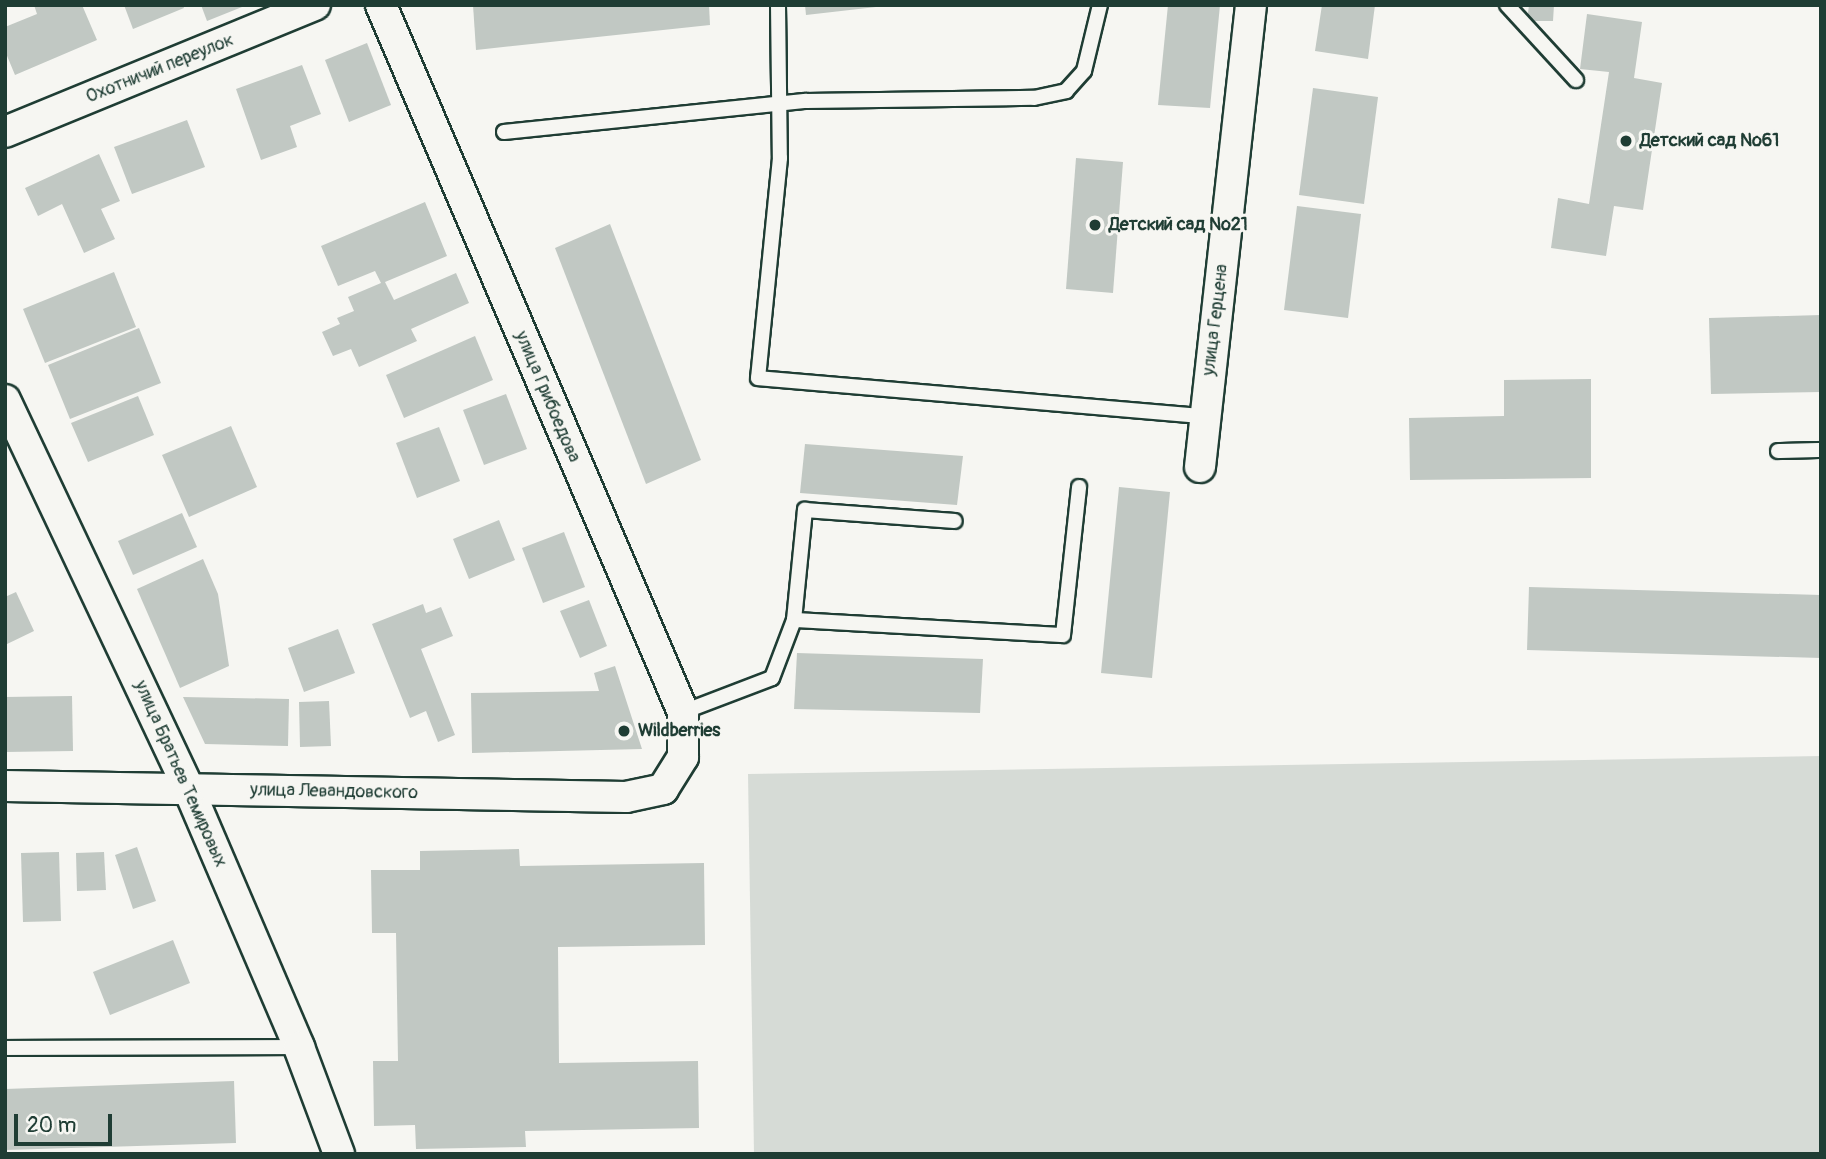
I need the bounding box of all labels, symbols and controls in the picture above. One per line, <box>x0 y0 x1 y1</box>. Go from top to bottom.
street label: Охотничий переулок <box>83 30 237 108</box>
place label: Детский сад №61 <box>1640 130 1779 152</box>
marker: Детский сад №61 <box>1618 133 1634 149</box>
place label: Детский сад №21 <box>1109 214 1248 236</box>
marker: Детский сад №21 <box>1087 217 1103 233</box>
street label: улица Герцена <box>1198 263 1234 377</box>
street label: улица Грибоедова <box>510 328 584 466</box>
street label: улица Братьев Темировых <box>129 677 231 871</box>
place label: Wildberries <box>638 720 720 742</box>
marker: Wildberries <box>616 723 632 739</box>
street label: улица Левандовского <box>250 780 418 804</box>
scale bar <box>18 1100 116 1144</box>
text: 20 m <box>27 1112 76 1139</box>

